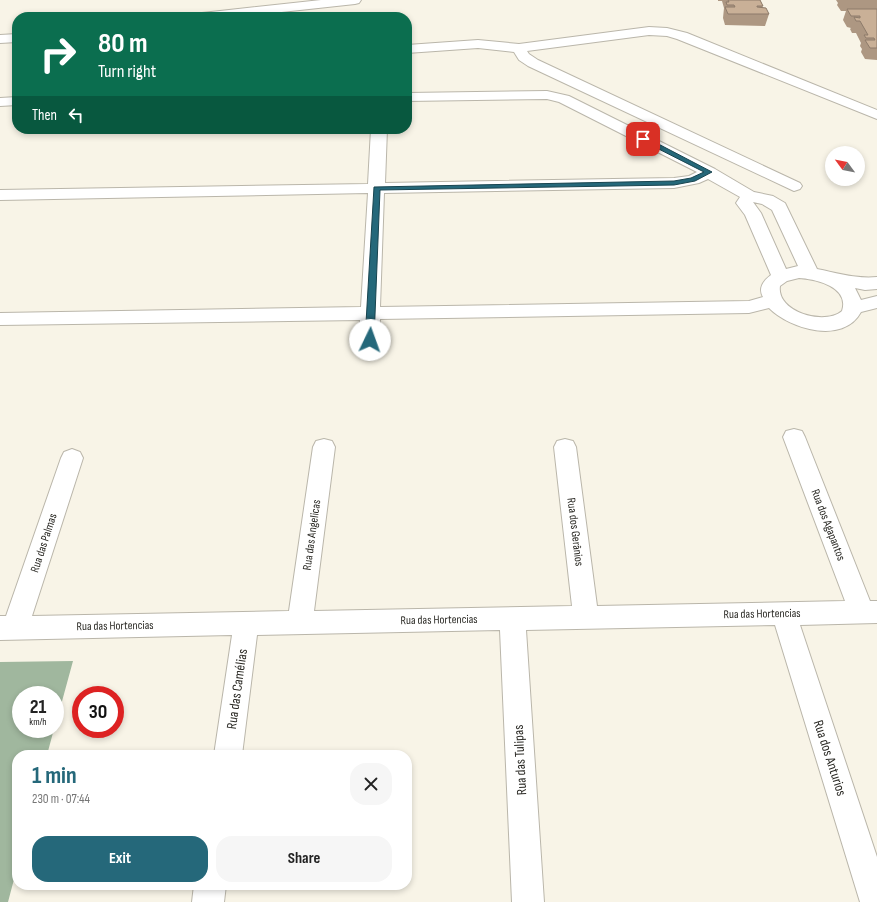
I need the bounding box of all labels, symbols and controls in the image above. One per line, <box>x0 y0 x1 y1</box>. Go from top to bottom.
text: 80 m <box>98 27 147 60</box>
icon: right <box>32 28 84 80</box>
text: Turn right <box>98 61 156 82</box>
icon: left <box>65 104 87 126</box>
text: Then <box>32 106 57 125</box>
pin <box>626 122 660 156</box>
icon: arrive <box>632 128 654 150</box>
north arrow <box>825 146 865 186</box>
map controls <box>825 146 865 186</box>
position arrow <box>349 319 391 361</box>
street label: Rua dos Agapantos <box>807 487 849 563</box>
street label: Rua dos Gerânios <box>563 497 587 567</box>
street label: Rua das Angelicas <box>300 499 324 571</box>
street label: Rua das Palmas <box>27 512 61 574</box>
street label: Rua das Hortencias <box>723 606 801 622</box>
street label: Rua das Hortencias <box>400 612 478 628</box>
street label: Rua das Hortencias <box>76 618 154 634</box>
street label: Rua das Camélias <box>223 648 251 730</box>
speed limit sign: 30 <box>72 686 124 738</box>
text: 21 <box>30 695 46 719</box>
text: km/h <box>29 716 47 728</box>
street label: Rua dos Anturios <box>810 718 850 798</box>
street label: Rua das Tulipas <box>510 724 530 796</box>
text: 1 min <box>32 761 77 790</box>
button: close <box>350 763 392 805</box>
text: 230 m · 07:44 <box>32 791 90 807</box>
button: Exit <box>32 836 208 882</box>
button: Share <box>216 836 392 882</box>

